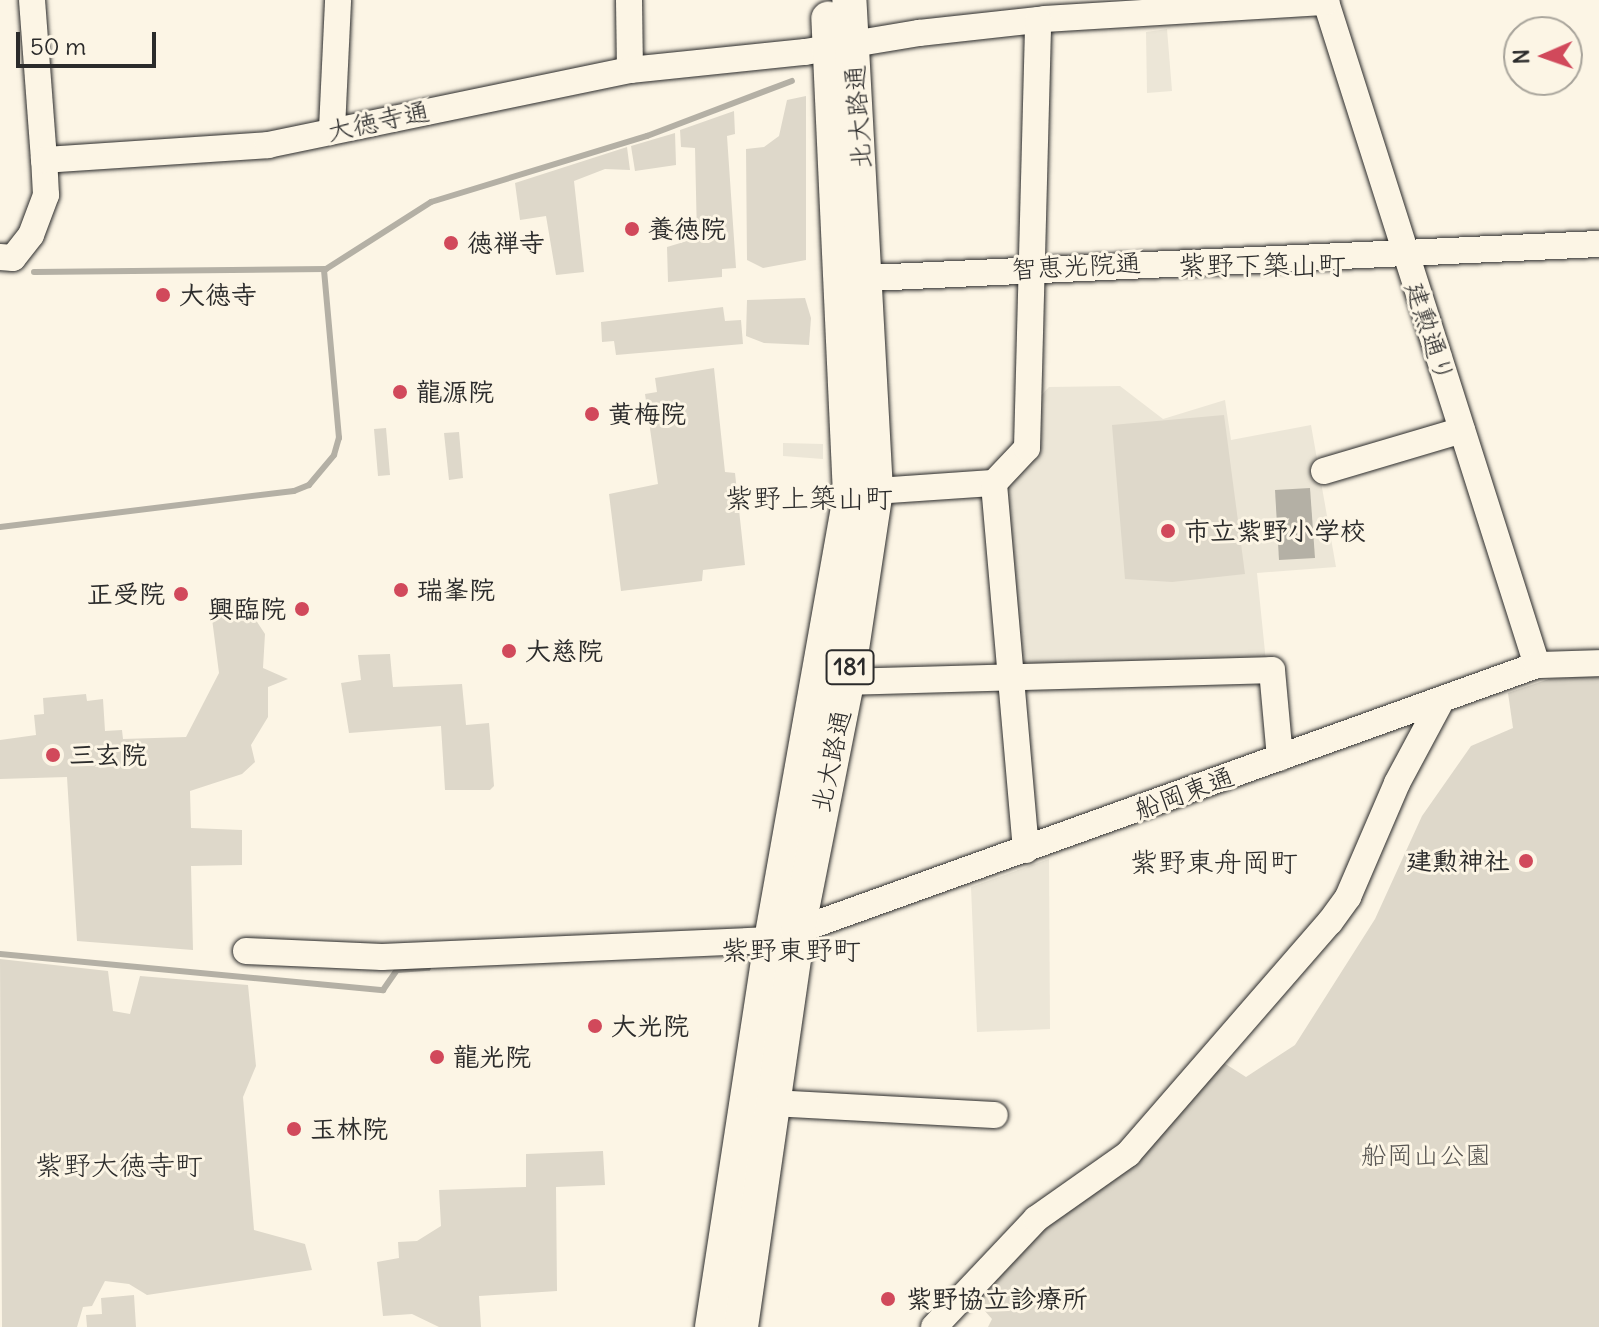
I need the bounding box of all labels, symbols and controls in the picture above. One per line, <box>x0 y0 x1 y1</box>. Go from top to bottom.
scale bar <box>20 16 160 66</box>
north arrow <box>1503 16 1583 96</box>
text: 50 m <box>30 31 86 61</box>
text: N <box>1507 49 1535 65</box>
street label: 北大路通 <box>839 64 877 170</box>
street label: 大徳寺通 <box>324 95 432 147</box>
place label: 養徳院 <box>648 213 726 245</box>
marker: 養徳院 <box>623 220 641 238</box>
place label: 徳禅寺 <box>467 227 545 259</box>
marker: 徳禅寺 <box>442 234 460 252</box>
street label: 智恵光院通 <box>1010 247 1142 285</box>
district label: 紫野下築山町 <box>1178 248 1346 282</box>
street label: 建勲通り <box>1399 278 1461 386</box>
place label: 大徳寺 <box>179 279 257 311</box>
marker: 大徳寺 <box>154 286 172 304</box>
place label: 龍源院 <box>416 376 494 408</box>
marker: 龍源院 <box>391 383 409 401</box>
place label: 黄梅院 <box>608 398 686 430</box>
marker: 黄梅院 <box>583 405 601 423</box>
district label: 紫野上築山町 <box>725 481 893 515</box>
place label: 市立紫野小学校 <box>1184 515 1366 547</box>
marker: 市立紫野小学校 <box>1159 522 1177 540</box>
place label: 瑞峯院 <box>417 574 495 606</box>
place label: 正受院 <box>87 578 165 610</box>
marker: 瑞峯院 <box>392 581 410 599</box>
marker: 正受院 <box>172 585 190 603</box>
place label: 興臨院 <box>208 593 286 625</box>
marker: 興臨院 <box>293 600 311 618</box>
place label: 大慈院 <box>525 635 603 667</box>
marker: 大慈院 <box>500 642 518 660</box>
road number: 181 <box>824 647 876 687</box>
street label: 北大路通 <box>805 707 857 815</box>
place label: 三玄院 <box>69 739 147 771</box>
marker: 三玄院 <box>44 746 62 764</box>
street label: 船岡東通 <box>1130 761 1238 825</box>
district label: 紫野東舟岡町 <box>1130 845 1298 879</box>
place label: 建勲神社 <box>1406 845 1510 877</box>
marker: 建勲神社 <box>1517 852 1535 870</box>
district label: 紫野東野町 <box>721 933 861 967</box>
place label: 大光院 <box>611 1010 689 1042</box>
marker: 大光院 <box>586 1017 604 1035</box>
place label: 龍光院 <box>453 1041 531 1073</box>
marker: 龍光院 <box>428 1048 446 1066</box>
place label: 玉林院 <box>310 1113 388 1145</box>
marker: 玉林院 <box>285 1120 303 1138</box>
park label: 船岡山公園 <box>1361 1139 1491 1171</box>
district label: 紫野大徳寺町 <box>35 1148 203 1182</box>
place label: 紫野協立診療所 <box>906 1283 1088 1315</box>
marker: 紫野協立診療所 <box>877 1288 899 1310</box>

